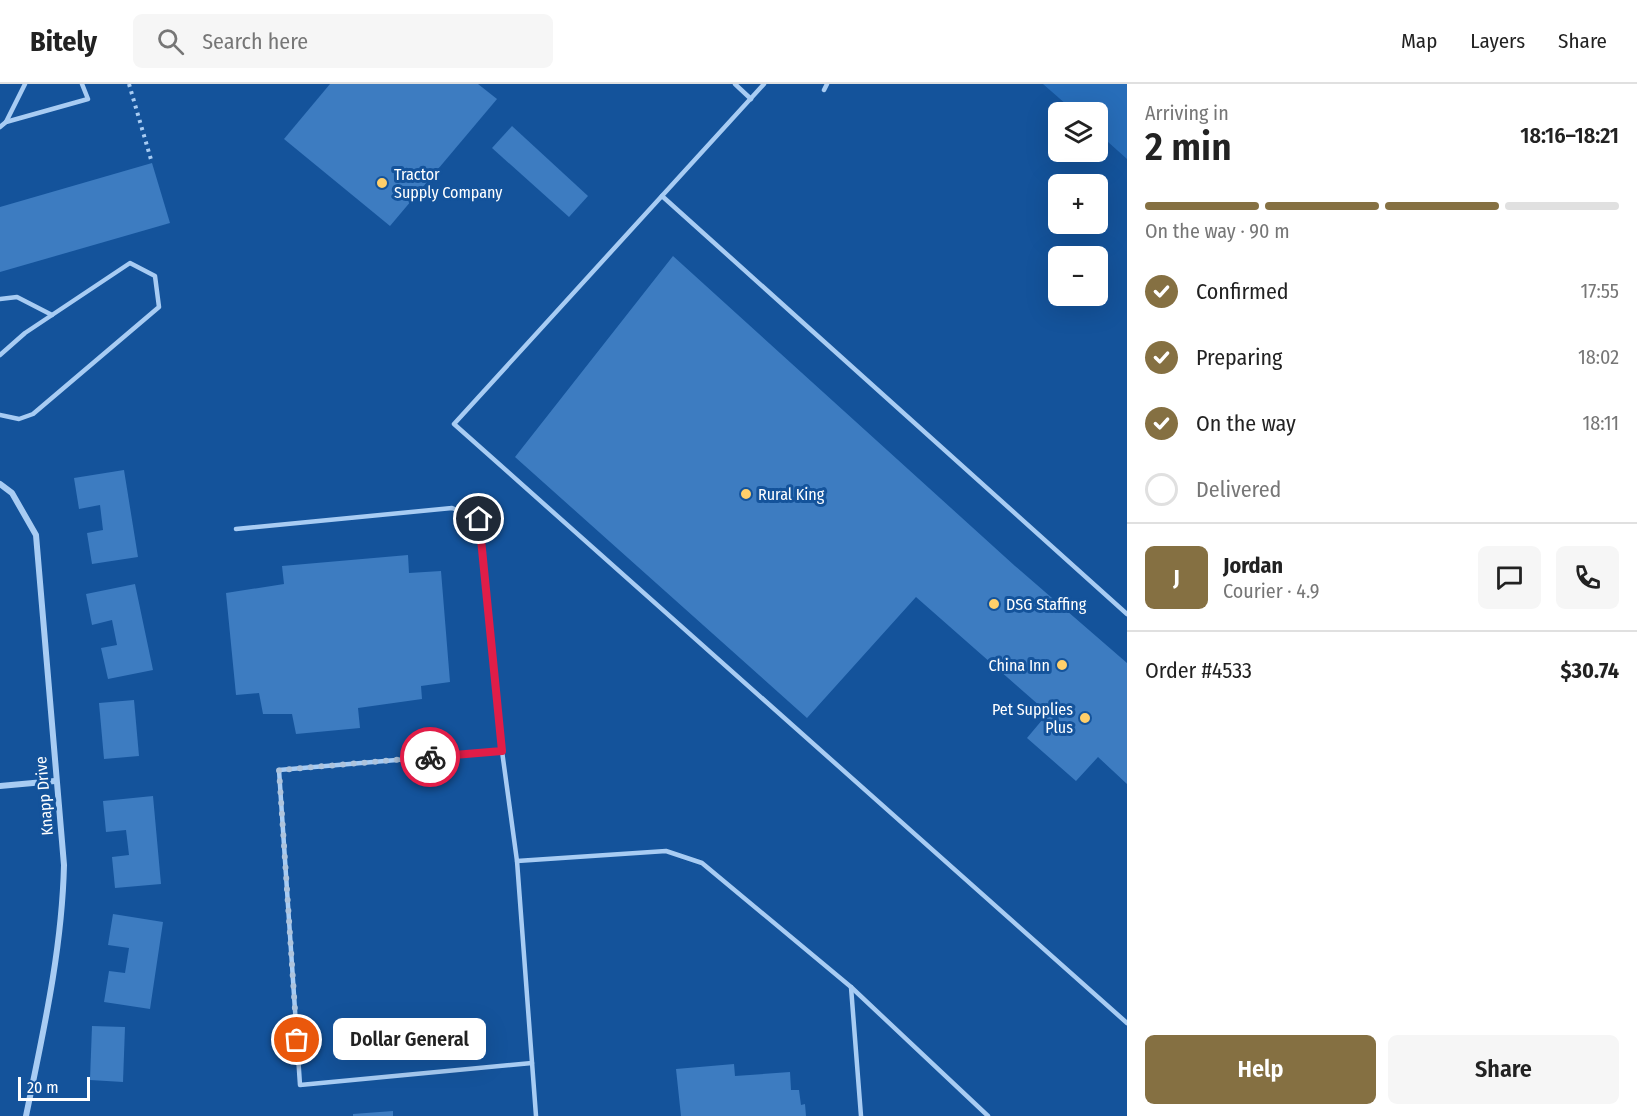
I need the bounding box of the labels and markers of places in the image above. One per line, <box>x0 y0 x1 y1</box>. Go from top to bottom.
place label: Tractor Supply Company <box>394 165 503 202</box>
marker: Tractor Supply Company <box>375 176 389 190</box>
place label: Rural King <box>758 485 825 504</box>
marker: Rural King <box>739 487 753 501</box>
pin <box>453 493 504 544</box>
place label: DSG Staffing <box>1006 595 1087 614</box>
marker: DSG Staffing <box>987 597 1001 611</box>
place label: China Inn <box>988 656 1050 675</box>
marker: China Inn <box>1055 658 1069 672</box>
place label: Pet Supplies Plus <box>992 700 1073 737</box>
marker: Pet Supplies Plus <box>1078 711 1092 725</box>
pin <box>271 1014 322 1065</box>
callout: Dollar General <box>333 1019 486 1061</box>

